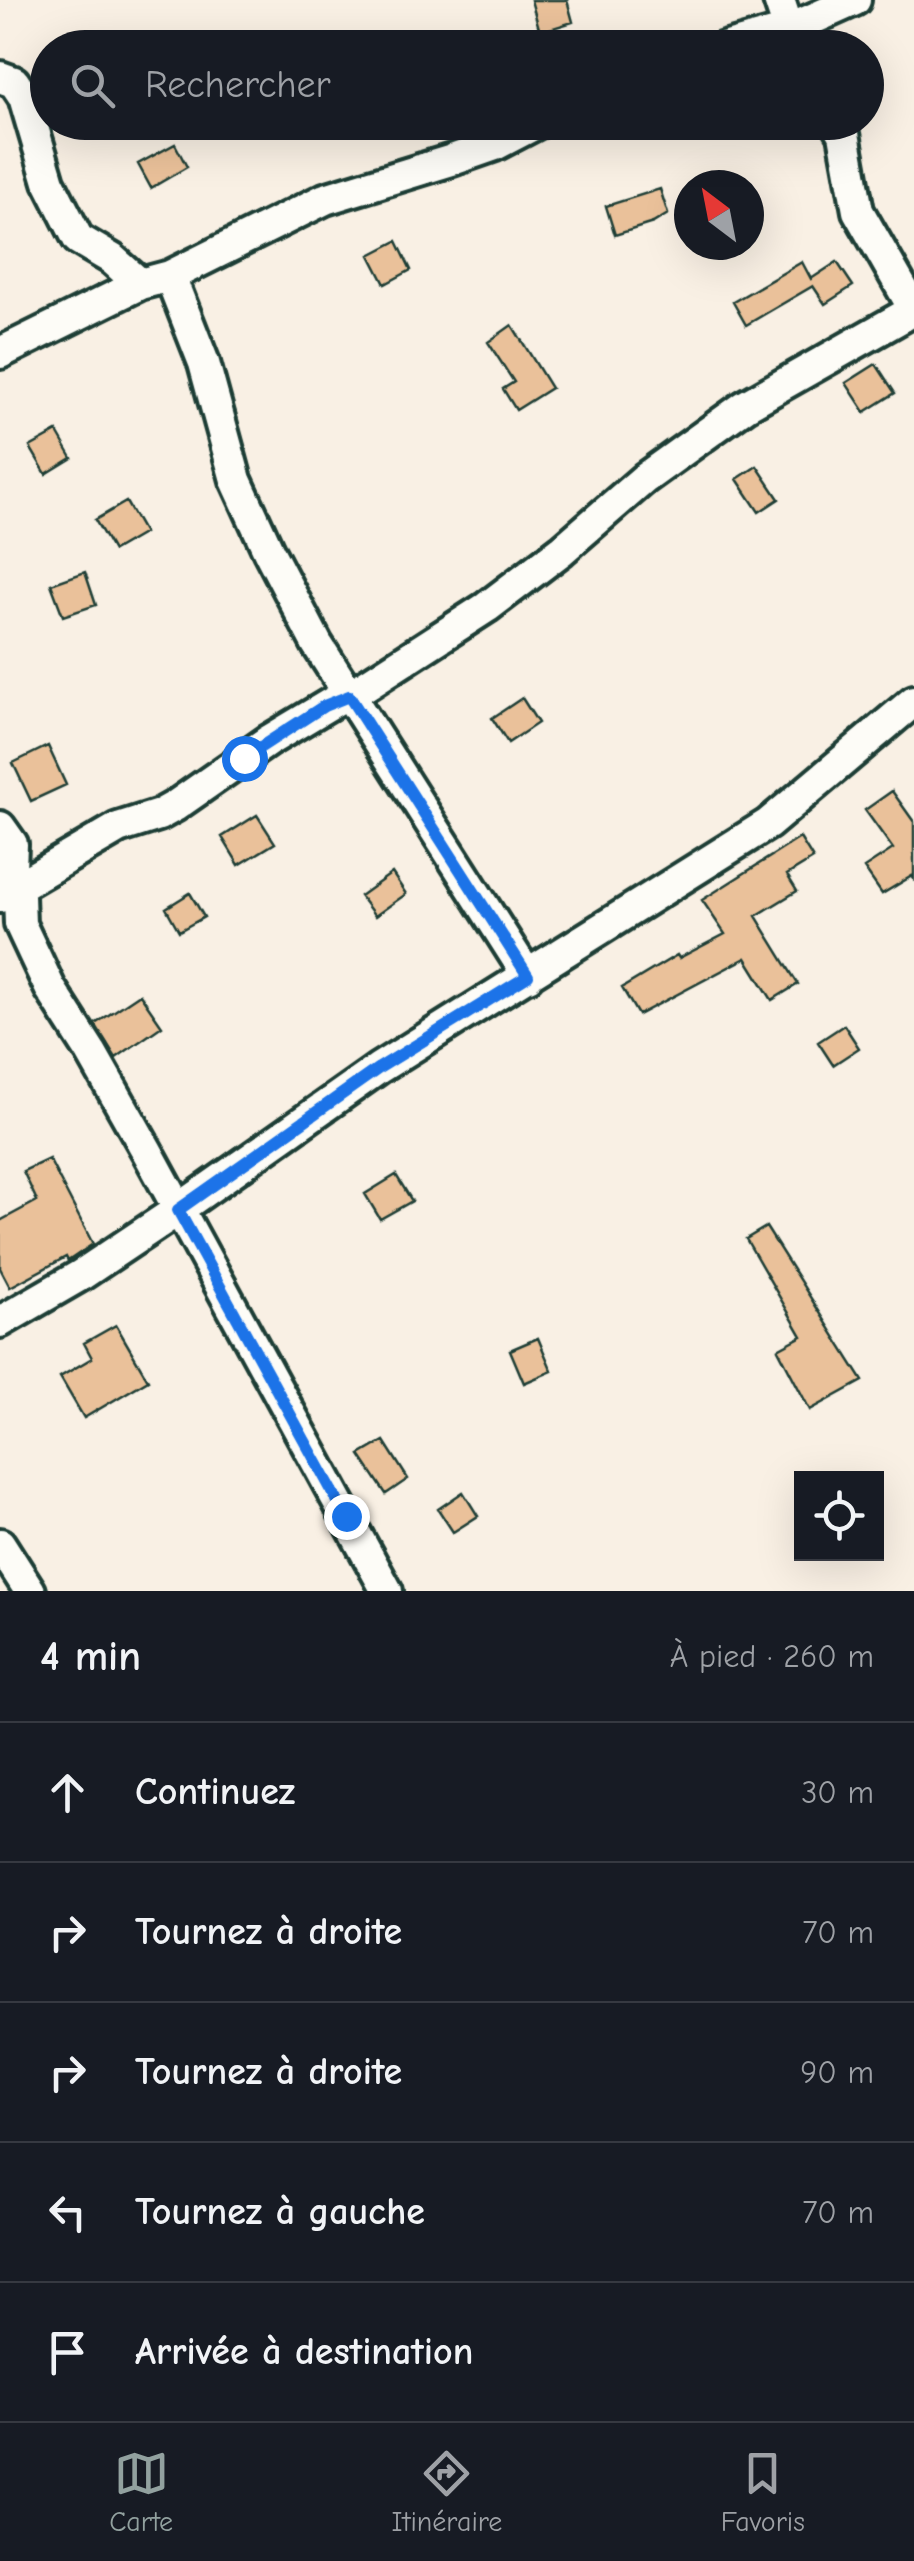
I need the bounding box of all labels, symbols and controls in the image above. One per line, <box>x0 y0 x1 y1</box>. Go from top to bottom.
search box <box>30 30 884 140</box>
icon: search <box>65 58 120 113</box>
text: Rechercher <box>145 63 331 107</box>
north arrow <box>674 170 764 260</box>
route start <box>222 736 268 782</box>
map controls <box>794 1471 884 1561</box>
button: locate <box>794 1471 884 1561</box>
route end <box>324 1494 370 1540</box>
text: 4 min <box>40 1632 141 1681</box>
text: À pied · 260 m <box>670 1638 874 1675</box>
icon: ahead <box>40 1765 95 1820</box>
text: Continuez <box>135 1770 295 1814</box>
text: 30 m <box>801 1774 874 1811</box>
icon: right <box>40 1905 95 1960</box>
text: Tournez à droite <box>135 1910 402 1954</box>
text: 70 m <box>802 1914 874 1951</box>
icon: right <box>40 2045 95 2100</box>
text: Tournez à droite <box>135 2050 402 2094</box>
text: 90 m <box>800 2054 874 2091</box>
icon: left <box>40 2185 95 2240</box>
text: Tournez à gauche <box>135 2190 425 2234</box>
text: 70 m <box>802 2194 874 2231</box>
icon: arrive <box>40 2325 95 2380</box>
text: Arrivée à destination <box>135 2330 473 2374</box>
tab: Carte <box>109 2446 173 2538</box>
tab: Itinéraire <box>392 2446 502 2538</box>
tab: Favoris <box>721 2446 805 2538</box>

